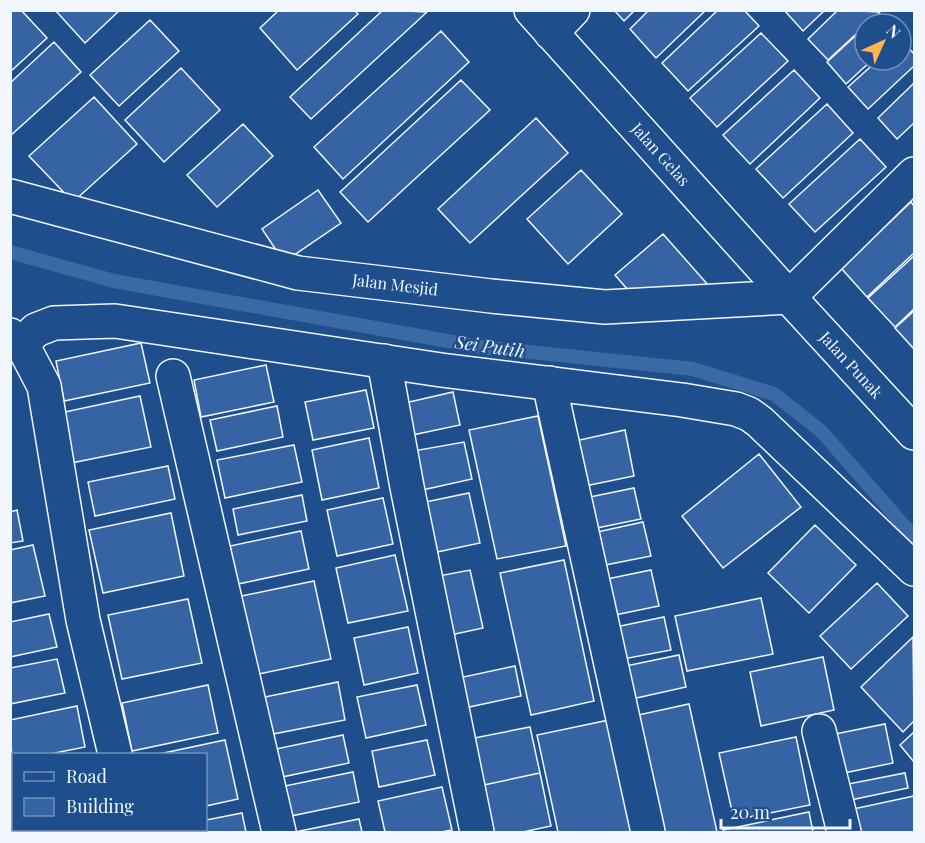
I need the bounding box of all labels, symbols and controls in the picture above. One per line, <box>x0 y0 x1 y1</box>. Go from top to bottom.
north arrow <box>853 12 913 72</box>
text: N <box>882 20 906 43</box>
street label: Jalan Gelas <box>627 117 695 190</box>
street label: Jalan Mesjid <box>350 268 439 300</box>
street label: Jalan Punak <box>815 326 888 403</box>
water label: Sei Putih <box>453 329 527 363</box>
legend <box>12 753 207 831</box>
text: Road <box>66 764 107 788</box>
scale bar <box>721 792 850 830</box>
text: Building <box>66 794 134 818</box>
text: 20 m <box>730 800 770 824</box>

